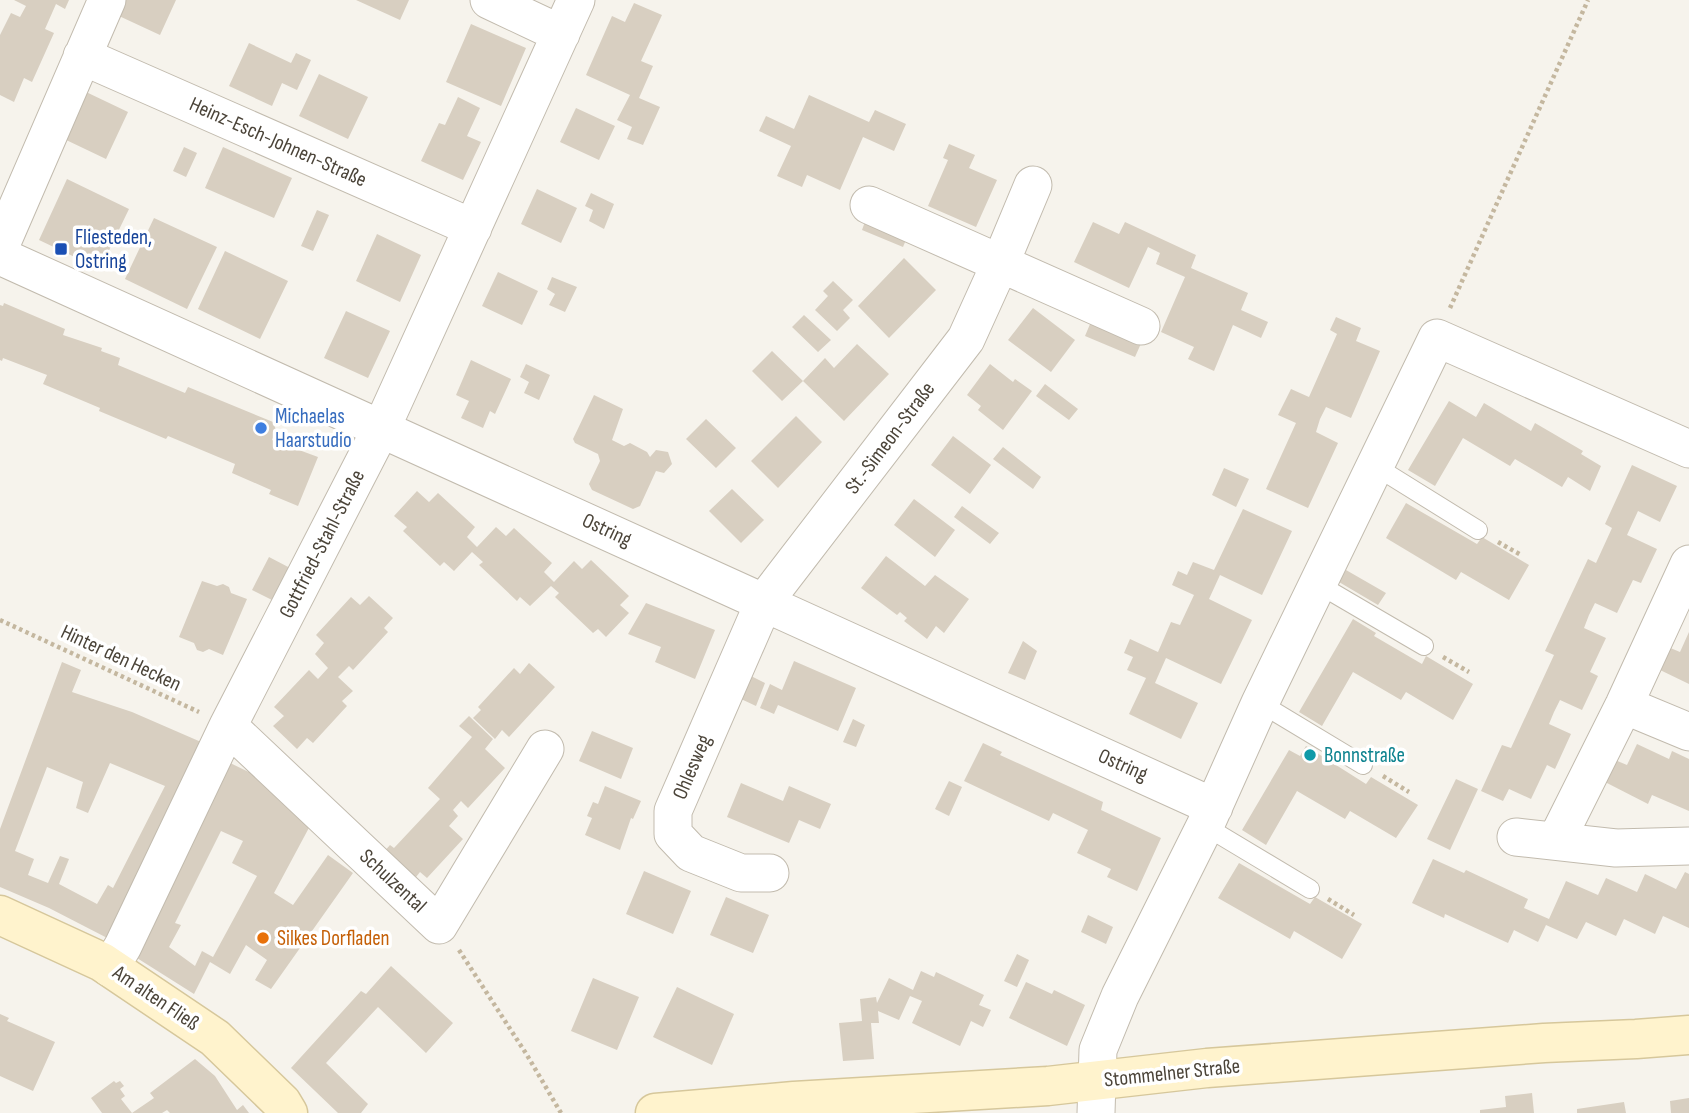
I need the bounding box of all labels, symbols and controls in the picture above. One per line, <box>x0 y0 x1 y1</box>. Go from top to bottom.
street label: Heinz-Esch-Johnen-Straße <box>186 92 370 192</box>
place label: Fliesteden, Ostring <box>75 225 152 274</box>
marker: Fliesteden, Ostring <box>53 241 69 257</box>
street label: St.-Simeon-Straße <box>840 377 940 499</box>
place label: Michaelas Haarstudio <box>275 404 352 453</box>
marker: Michaelas Haarstudio <box>253 420 269 436</box>
street label: Gottfried-Stahl-Straße <box>274 466 370 622</box>
street label: Ostring <box>578 508 636 552</box>
street label: Hinter den Hecken <box>57 619 185 697</box>
street label: Ohlesweg <box>667 731 717 803</box>
street label: Ostring <box>1094 743 1152 787</box>
place label: Bonnstraße <box>1324 743 1405 768</box>
marker: Bonnstraße <box>1302 747 1318 763</box>
street label: Schulzental <box>354 844 432 918</box>
place label: Silkes Dorfladen <box>277 926 390 951</box>
marker: Silkes Dorfladen <box>255 930 271 946</box>
street label: Am alten Fließ <box>107 959 204 1036</box>
street label: Stommelner Straße <box>1103 1053 1241 1093</box>

